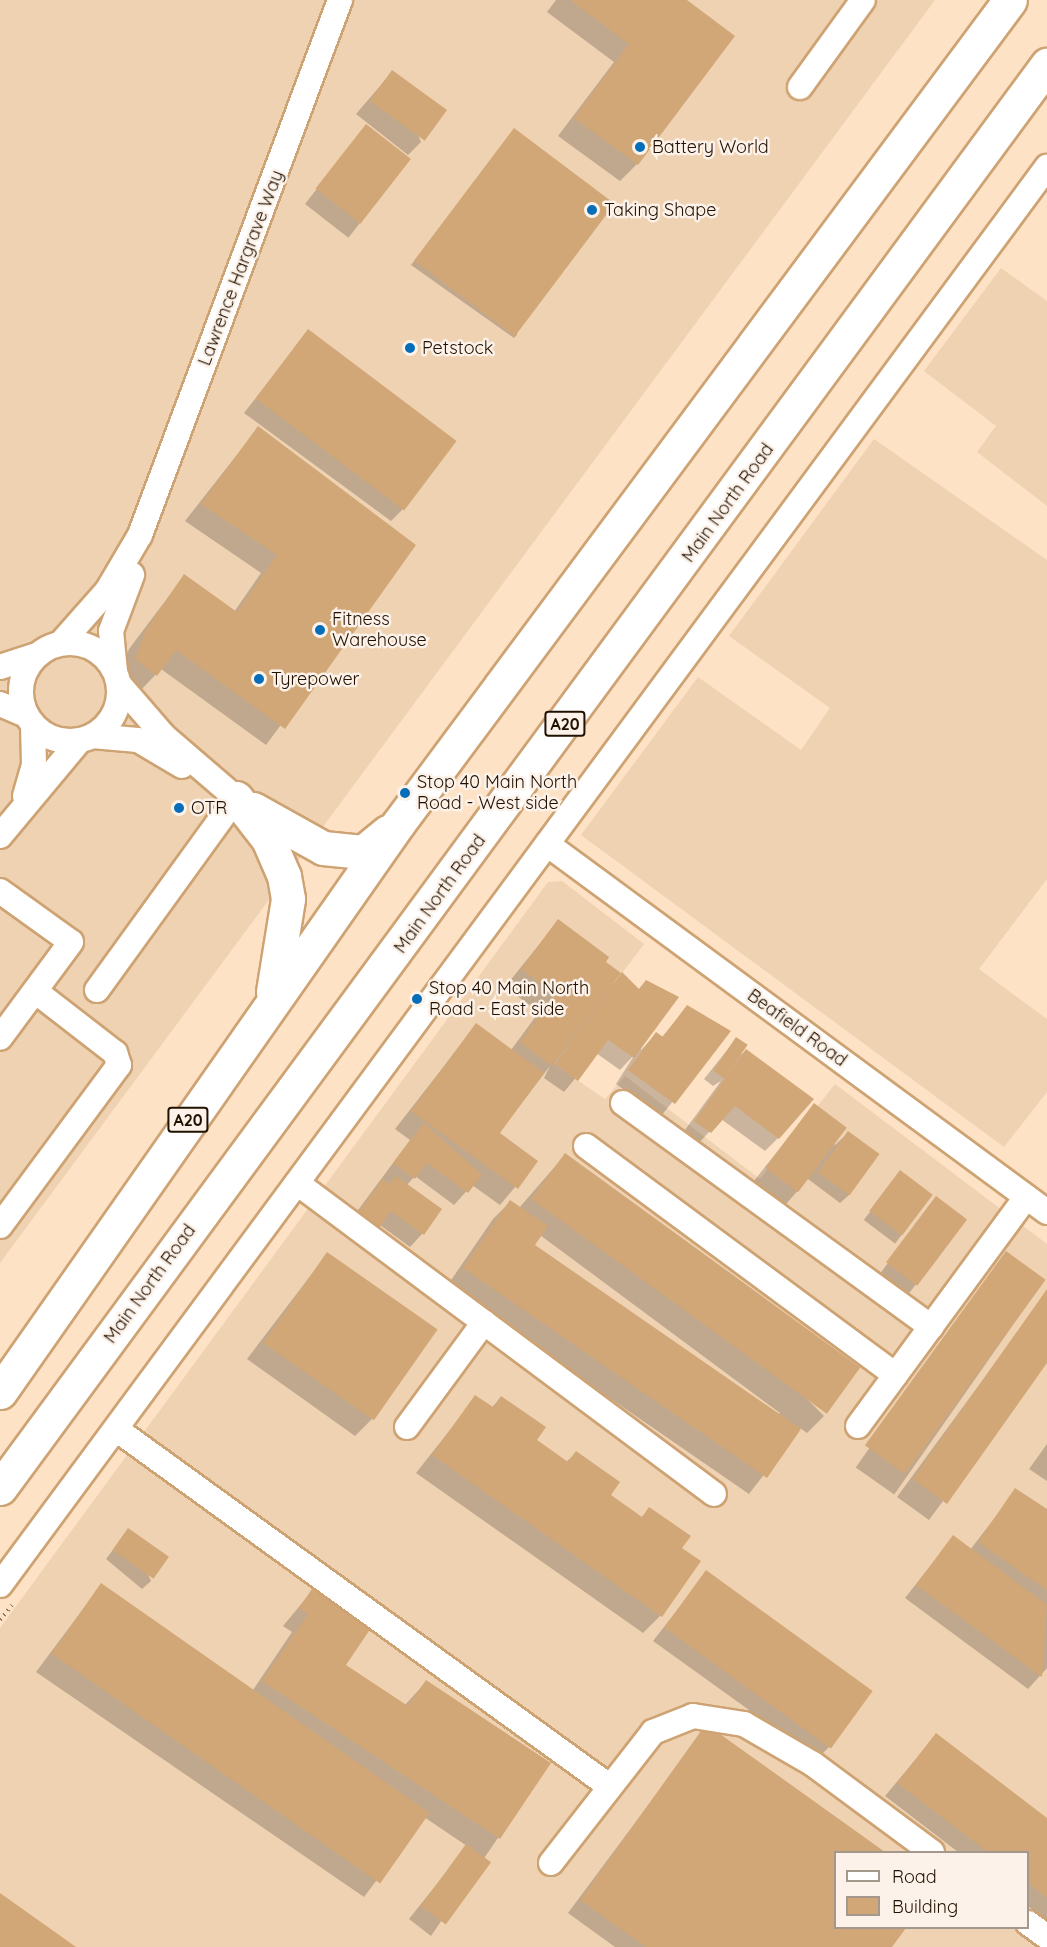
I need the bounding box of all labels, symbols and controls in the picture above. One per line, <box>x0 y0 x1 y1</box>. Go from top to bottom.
place label: Battery World <box>652 136 769 158</box>
marker: Battery World <box>633 140 647 154</box>
street label: Lawrence Hargrave Way <box>194 167 288 369</box>
place label: Taking Shape <box>604 199 716 221</box>
marker: Taking Shape <box>585 203 599 217</box>
place label: Petstock <box>422 337 493 359</box>
marker: Petstock <box>403 341 417 355</box>
street label: Main North Road <box>678 439 778 567</box>
place label: Fitness Warehouse <box>332 609 427 652</box>
marker: Fitness Warehouse <box>313 623 327 637</box>
place label: Tyrepower <box>271 668 360 690</box>
marker: Tyrepower <box>252 672 266 686</box>
road number: A20 <box>544 711 586 737</box>
place label: Stop 40 Main North Road - West side <box>417 772 577 814</box>
marker: Stop 40 Main North Road - West side <box>398 786 412 800</box>
place label: OTR <box>191 797 227 819</box>
marker: OTR <box>172 801 186 815</box>
street label: Main North Road <box>390 830 490 958</box>
place label: Stop 40 Main North Road - East side <box>429 978 589 1020</box>
street label: Beafield Road <box>743 985 851 1071</box>
marker: Stop 40 Main North Road - East side <box>410 992 424 1006</box>
road number: A20 <box>167 1107 209 1133</box>
street label: Main North Road <box>100 1220 200 1348</box>
legend <box>834 1851 1029 1929</box>
text: Road <box>892 1865 937 1888</box>
text: Building <box>892 1895 958 1918</box>

